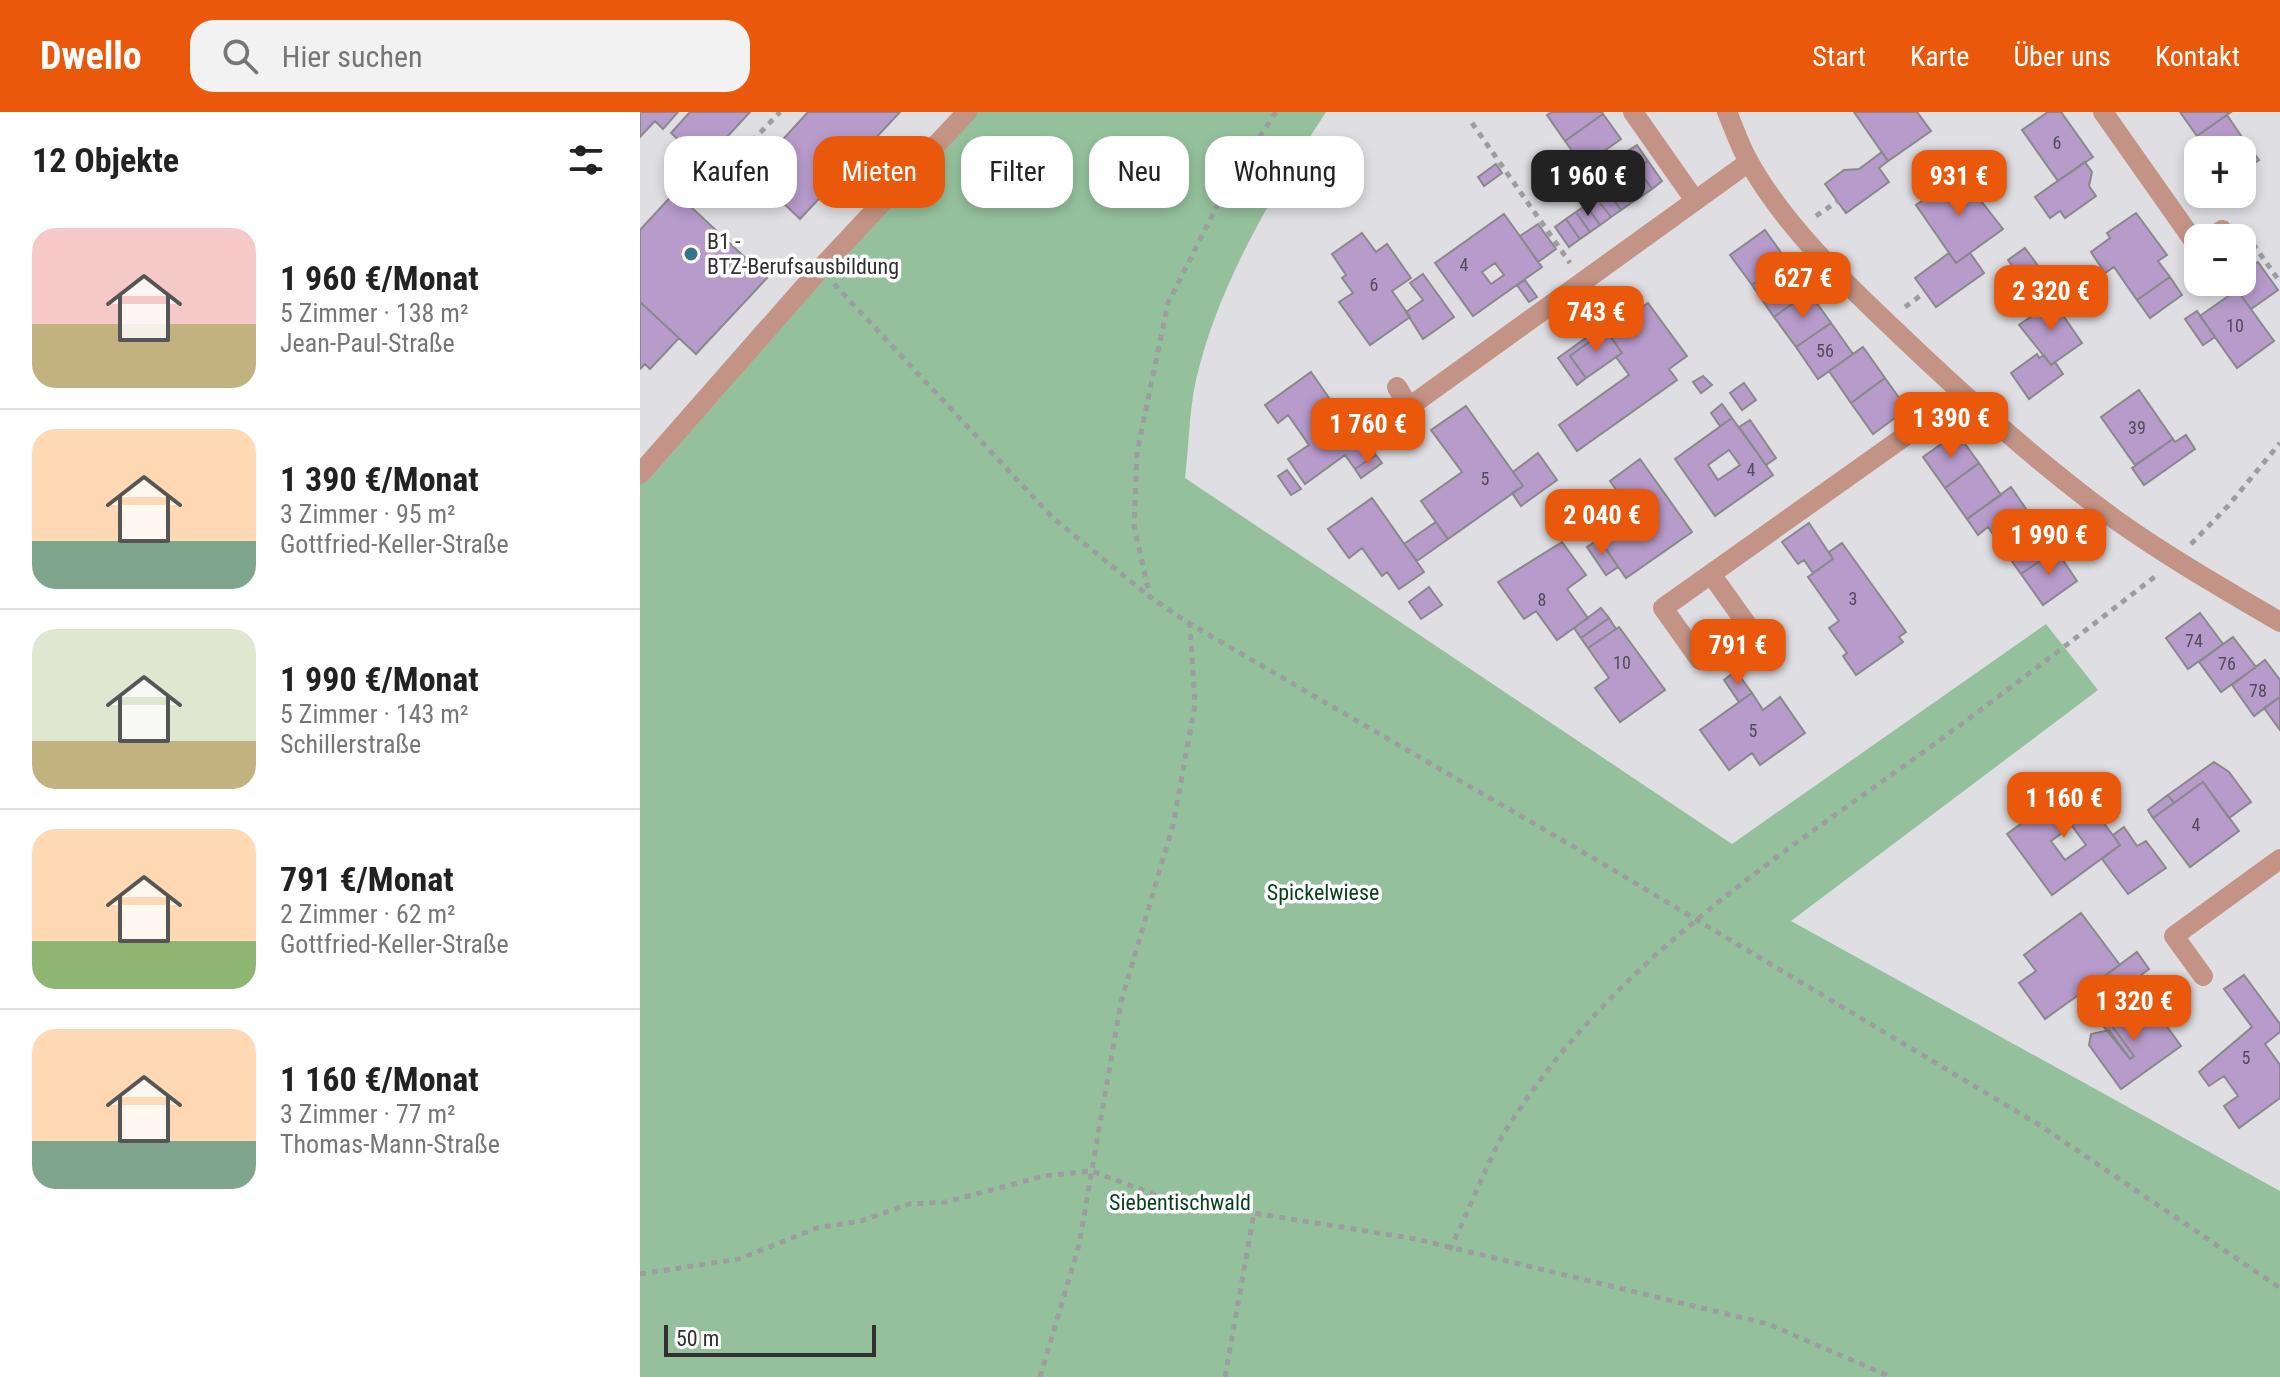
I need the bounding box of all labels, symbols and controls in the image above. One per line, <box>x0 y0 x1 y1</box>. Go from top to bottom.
search box <box>190 20 750 92</box>
text: Dwello <box>40 34 142 78</box>
icon: search <box>218 34 262 78</box>
text: Hier suchen <box>282 39 422 74</box>
text: Start <box>1812 40 1866 73</box>
text: Karte <box>1910 40 1969 73</box>
text: Über uns <box>2013 40 2111 73</box>
text: Kontakt <box>2155 40 2240 73</box>
house number: 6 <box>2053 132 2061 153</box>
chip: Kaufen <box>664 136 797 208</box>
chip: Mieten <box>813 136 945 208</box>
chip: Filter <box>961 136 1073 208</box>
chip: Neu <box>1089 136 1189 208</box>
chip: Wohnung <box>1205 136 1364 208</box>
map controls <box>2184 136 2256 296</box>
button: + <box>2184 136 2256 208</box>
icon: filters <box>564 138 608 182</box>
text: 12 Objekte <box>32 140 179 180</box>
pin: 1 960 € <box>1514 150 1662 218</box>
pin: 931 € <box>1903 150 2015 218</box>
text: 1 960 € <box>1549 161 1627 191</box>
text: 931 € <box>1930 161 1988 191</box>
button: − <box>2184 224 2256 296</box>
place label: B1 - BTZ-Berufsausbildung <box>707 229 899 279</box>
marker: B1 - BTZ-Berufsausbildung <box>682 245 700 263</box>
pin: 627 € <box>1747 252 1859 320</box>
house number: 4 <box>1460 254 1469 275</box>
text: 1 960 €/Monat <box>280 258 479 298</box>
icon: home <box>96 260 192 356</box>
text: 627 € <box>1774 263 1832 293</box>
pin: 2 320 € <box>1977 265 2125 333</box>
house number: 6 <box>1370 274 1378 295</box>
text: 2 320 € <box>2012 276 2090 306</box>
pin: 743 € <box>1540 286 1652 354</box>
text: 743 € <box>1567 297 1625 327</box>
text: 5 Zimmer · 138 m² <box>280 298 469 328</box>
house number: 10 <box>2226 315 2244 336</box>
text: Jean-Paul-Straße <box>280 328 455 358</box>
house number: 56 <box>1816 340 1834 361</box>
pin: 1 390 € <box>1877 392 2025 460</box>
pin: 1 760 € <box>1294 398 1442 466</box>
text: 1 390 € <box>1912 403 1990 433</box>
text: 1 760 € <box>1329 409 1407 439</box>
house number: 39 <box>2128 417 2146 438</box>
text: 1 390 €/Monat <box>280 459 479 499</box>
house number: 4 <box>1747 459 1756 480</box>
icon: home <box>96 461 192 557</box>
house number: 5 <box>1481 468 1490 489</box>
pin: 2 040 € <box>1528 489 1676 557</box>
text: 3 Zimmer · 95 m² <box>280 499 456 529</box>
text: 2 040 € <box>1563 500 1641 530</box>
pin: 1 990 € <box>1975 509 2123 577</box>
text: 1 990 € <box>2010 520 2088 550</box>
text: Gottfried-Keller-Straße <box>280 529 509 559</box>
house number: 3 <box>1849 588 1857 609</box>
house number: 8 <box>1538 589 1546 610</box>
pin: 791 € <box>1682 619 1794 687</box>
text: 791 € <box>1709 630 1767 660</box>
house number: 74 <box>2185 630 2203 651</box>
house number: 10 <box>1613 652 1631 673</box>
house number: 76 <box>2218 653 2236 674</box>
text: 1 990 €/Monat <box>280 659 479 699</box>
icon: home <box>96 661 192 757</box>
house number: 78 <box>2249 680 2267 701</box>
text: 5 Zimmer · 143 m² <box>280 699 469 729</box>
house number: 5 <box>1749 720 1758 741</box>
text: Schillerstraße <box>280 729 421 759</box>
pin: 1 160 € <box>1990 772 2138 840</box>
text: 1 160 € <box>2025 783 2103 813</box>
house number: 4 <box>2192 814 2201 835</box>
text: 791 €/Monat <box>280 859 454 899</box>
icon: home <box>96 861 192 957</box>
park label: Spickelwiese <box>1267 880 1379 905</box>
text: 2 Zimmer · 62 m² <box>280 899 456 929</box>
text: Gottfried-Keller-Straße <box>280 929 509 959</box>
pin: 1 320 € <box>2060 975 2208 1043</box>
text: 1 320 € <box>2095 986 2173 1016</box>
house number: 5 <box>2242 1047 2251 1068</box>
text: 1 160 €/Monat <box>280 1059 479 1099</box>
icon: home <box>96 1061 192 1157</box>
text: 3 Zimmer · 77 m² <box>280 1099 456 1129</box>
text: Thomas-Mann-Straße <box>280 1129 500 1159</box>
park label: Siebentischwald <box>1109 1190 1251 1215</box>
scale bar <box>664 1321 876 1357</box>
text: 50 m <box>676 1326 719 1351</box>

